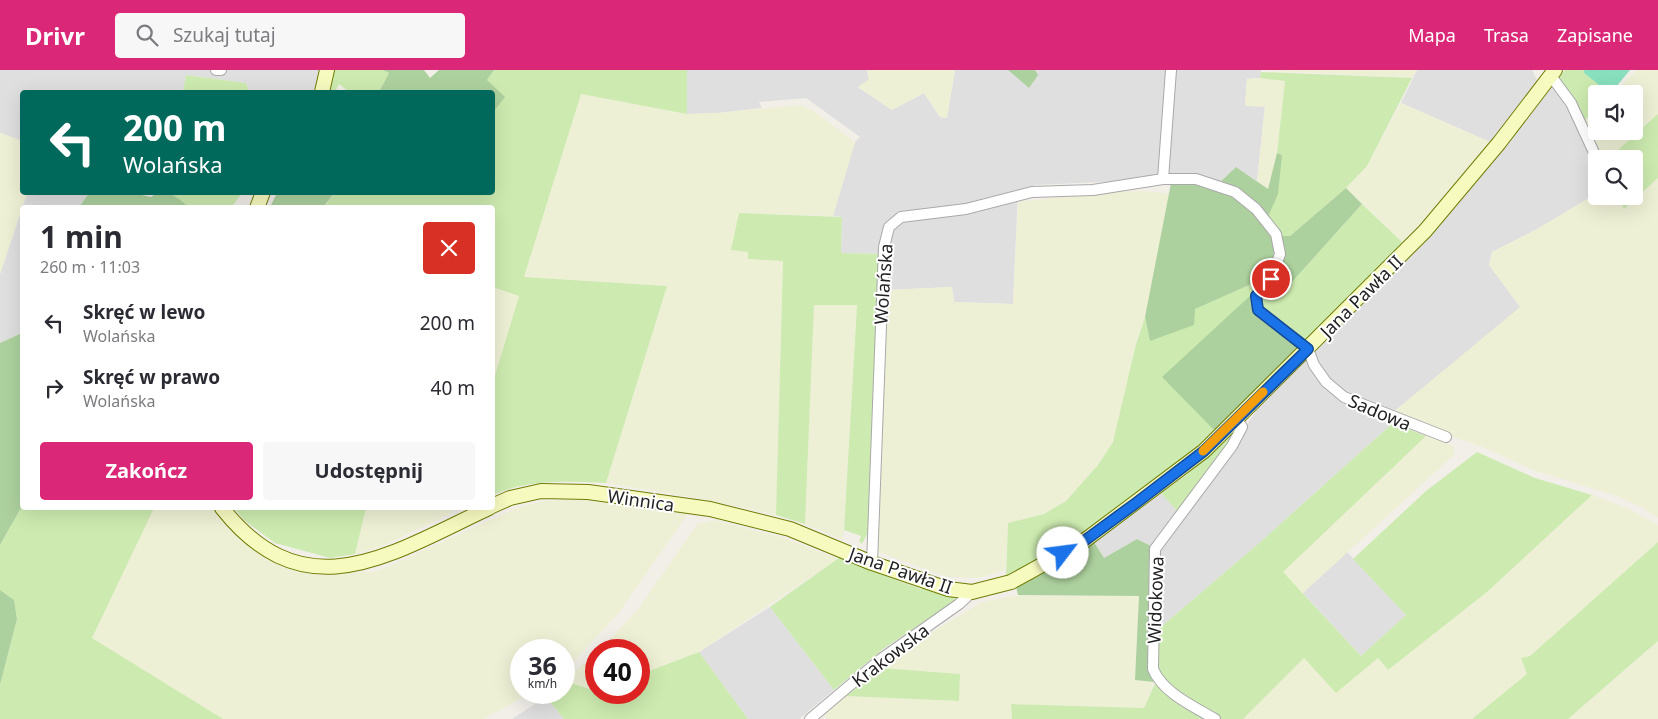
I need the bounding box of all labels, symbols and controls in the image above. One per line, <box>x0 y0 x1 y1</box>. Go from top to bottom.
search box <box>115 13 465 58</box>
text: Drivr <box>25 19 85 52</box>
icon: search <box>133 21 161 49</box>
text: Szukaj tutaj <box>173 22 276 48</box>
text: Mapa <box>1408 23 1456 47</box>
text: Trasa <box>1484 23 1529 47</box>
text: Zapisane <box>1557 23 1633 47</box>
map controls <box>1588 85 1643 205</box>
button: sound <box>1588 85 1643 140</box>
text: 200 m <box>123 104 226 151</box>
icon: left <box>40 110 105 175</box>
text: Wolańska <box>123 149 223 179</box>
button: search <box>1588 150 1643 205</box>
text: 1 min <box>40 216 123 257</box>
button: close <box>423 222 475 274</box>
street label: Wolańska <box>868 243 898 325</box>
street label: Jana Pawła II <box>1313 249 1408 344</box>
text: 260 m · 11:03 <box>40 256 140 278</box>
pin <box>1250 258 1292 300</box>
icon: arrive <box>1257 265 1285 293</box>
text: Skręć w lewo <box>83 299 205 325</box>
icon: left <box>40 309 68 337</box>
text: 200 m <box>420 310 475 336</box>
text: Wolańska <box>83 325 155 347</box>
text: Skręć w prawo <box>83 364 220 390</box>
icon: right <box>40 374 68 402</box>
text: 40 m <box>431 375 475 401</box>
street label: Sadowa <box>1345 388 1415 436</box>
text: Wolańska <box>83 390 155 412</box>
button: Zakończ <box>40 442 253 500</box>
button: Udostępnij <box>263 442 475 500</box>
street label: Winnica <box>606 483 676 517</box>
position arrow <box>1036 526 1088 578</box>
street label: Jana Pawła II <box>844 540 956 599</box>
street label: Widokowa <box>1141 556 1169 644</box>
street label: Krakowska <box>846 618 934 692</box>
speed limit sign: 40 <box>585 639 650 704</box>
text: 36 <box>528 648 557 682</box>
text: km/h <box>528 675 557 692</box>

